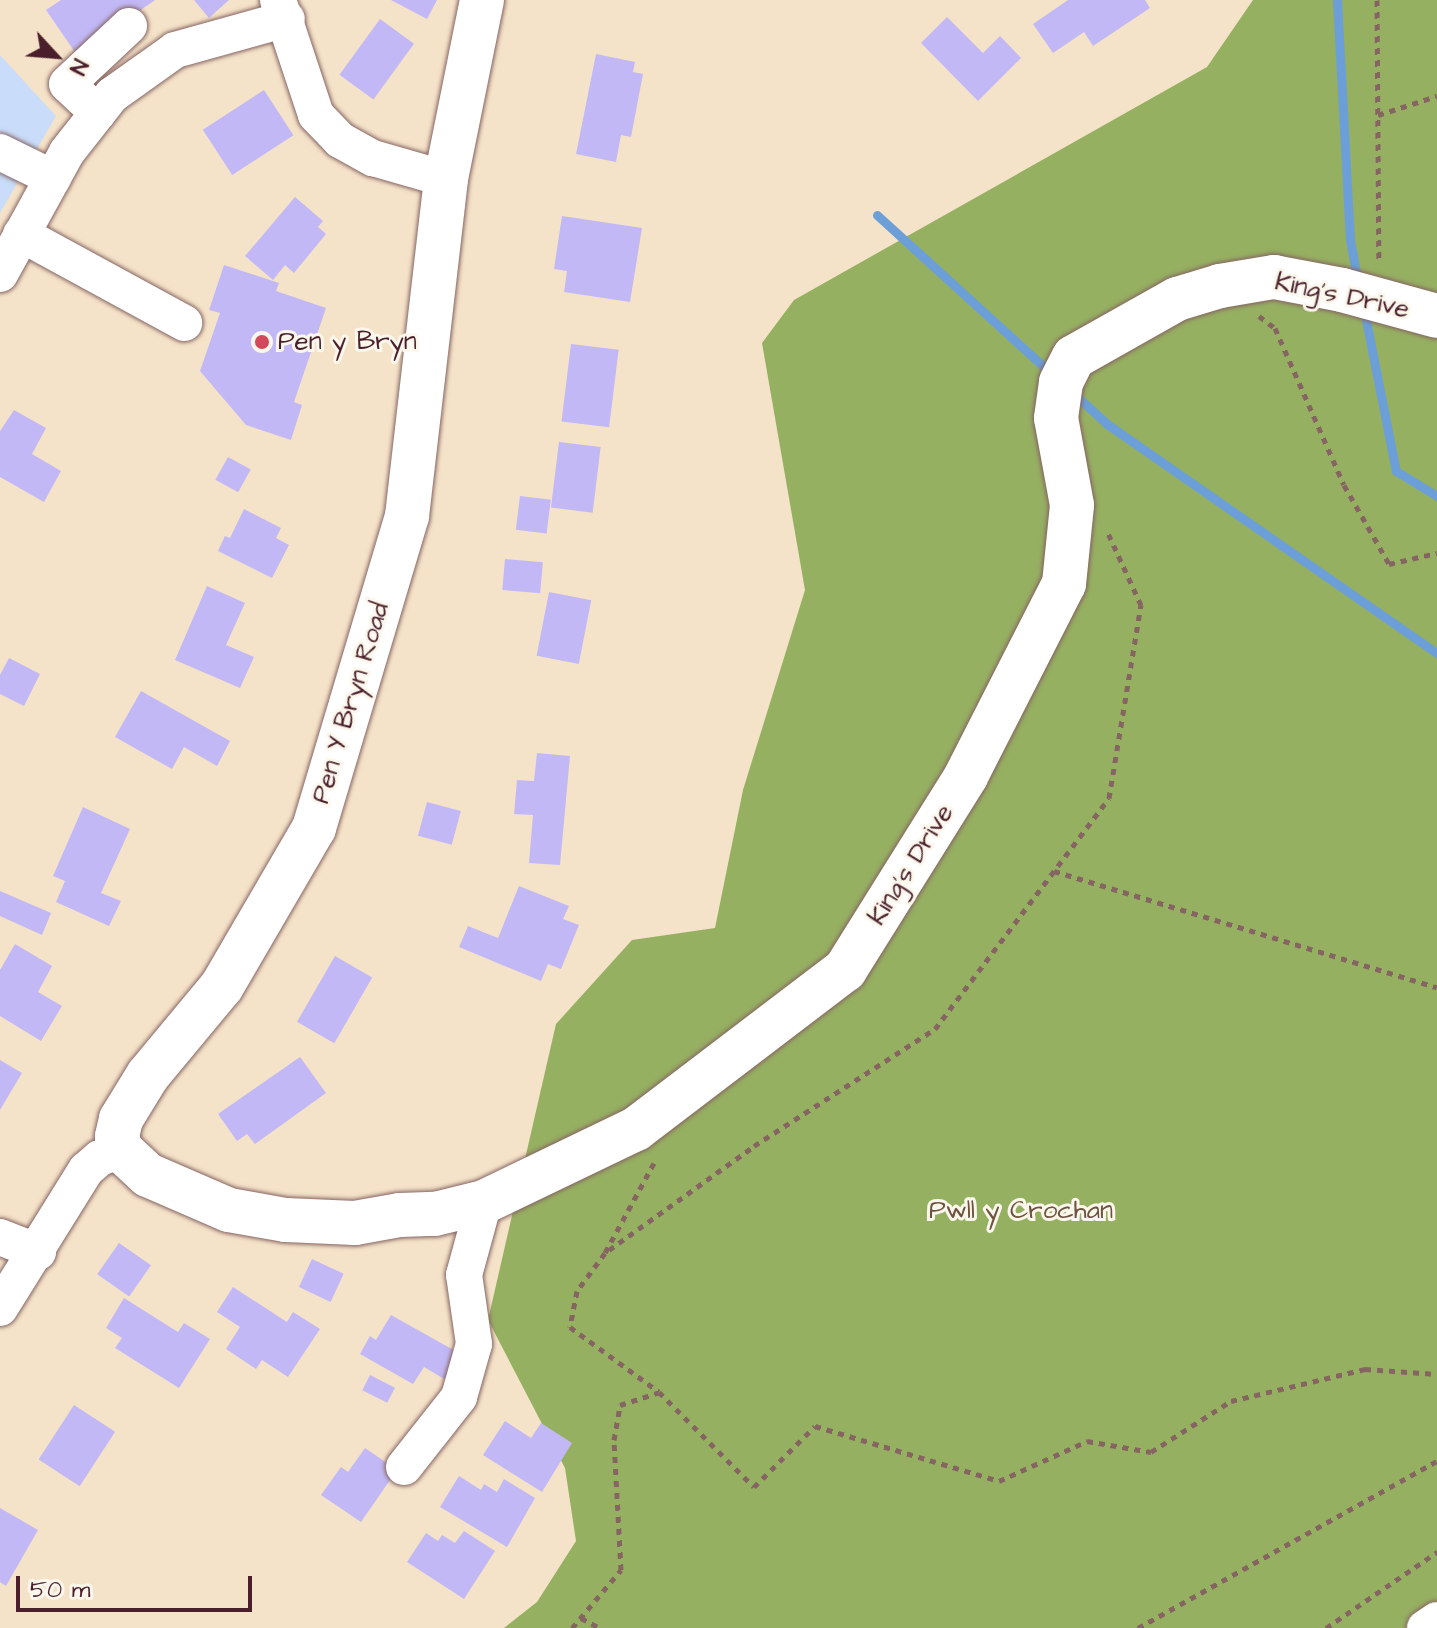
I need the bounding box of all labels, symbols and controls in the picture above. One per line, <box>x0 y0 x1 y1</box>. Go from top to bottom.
north arrow <box>16 16 96 96</box>
text: N <box>61 54 95 80</box>
street label: King's Drive <box>1272 267 1412 325</box>
place label: Pen y Bryn <box>278 326 417 358</box>
marker: Pen y Bryn <box>253 333 271 351</box>
street label: Pen Y Bryn Road <box>306 599 396 807</box>
street label: King's Drive <box>862 799 960 931</box>
park label: Pwll y Crochan <box>929 1195 1113 1227</box>
scale bar <box>20 1560 256 1610</box>
text: 50 m <box>30 1573 90 1607</box>

